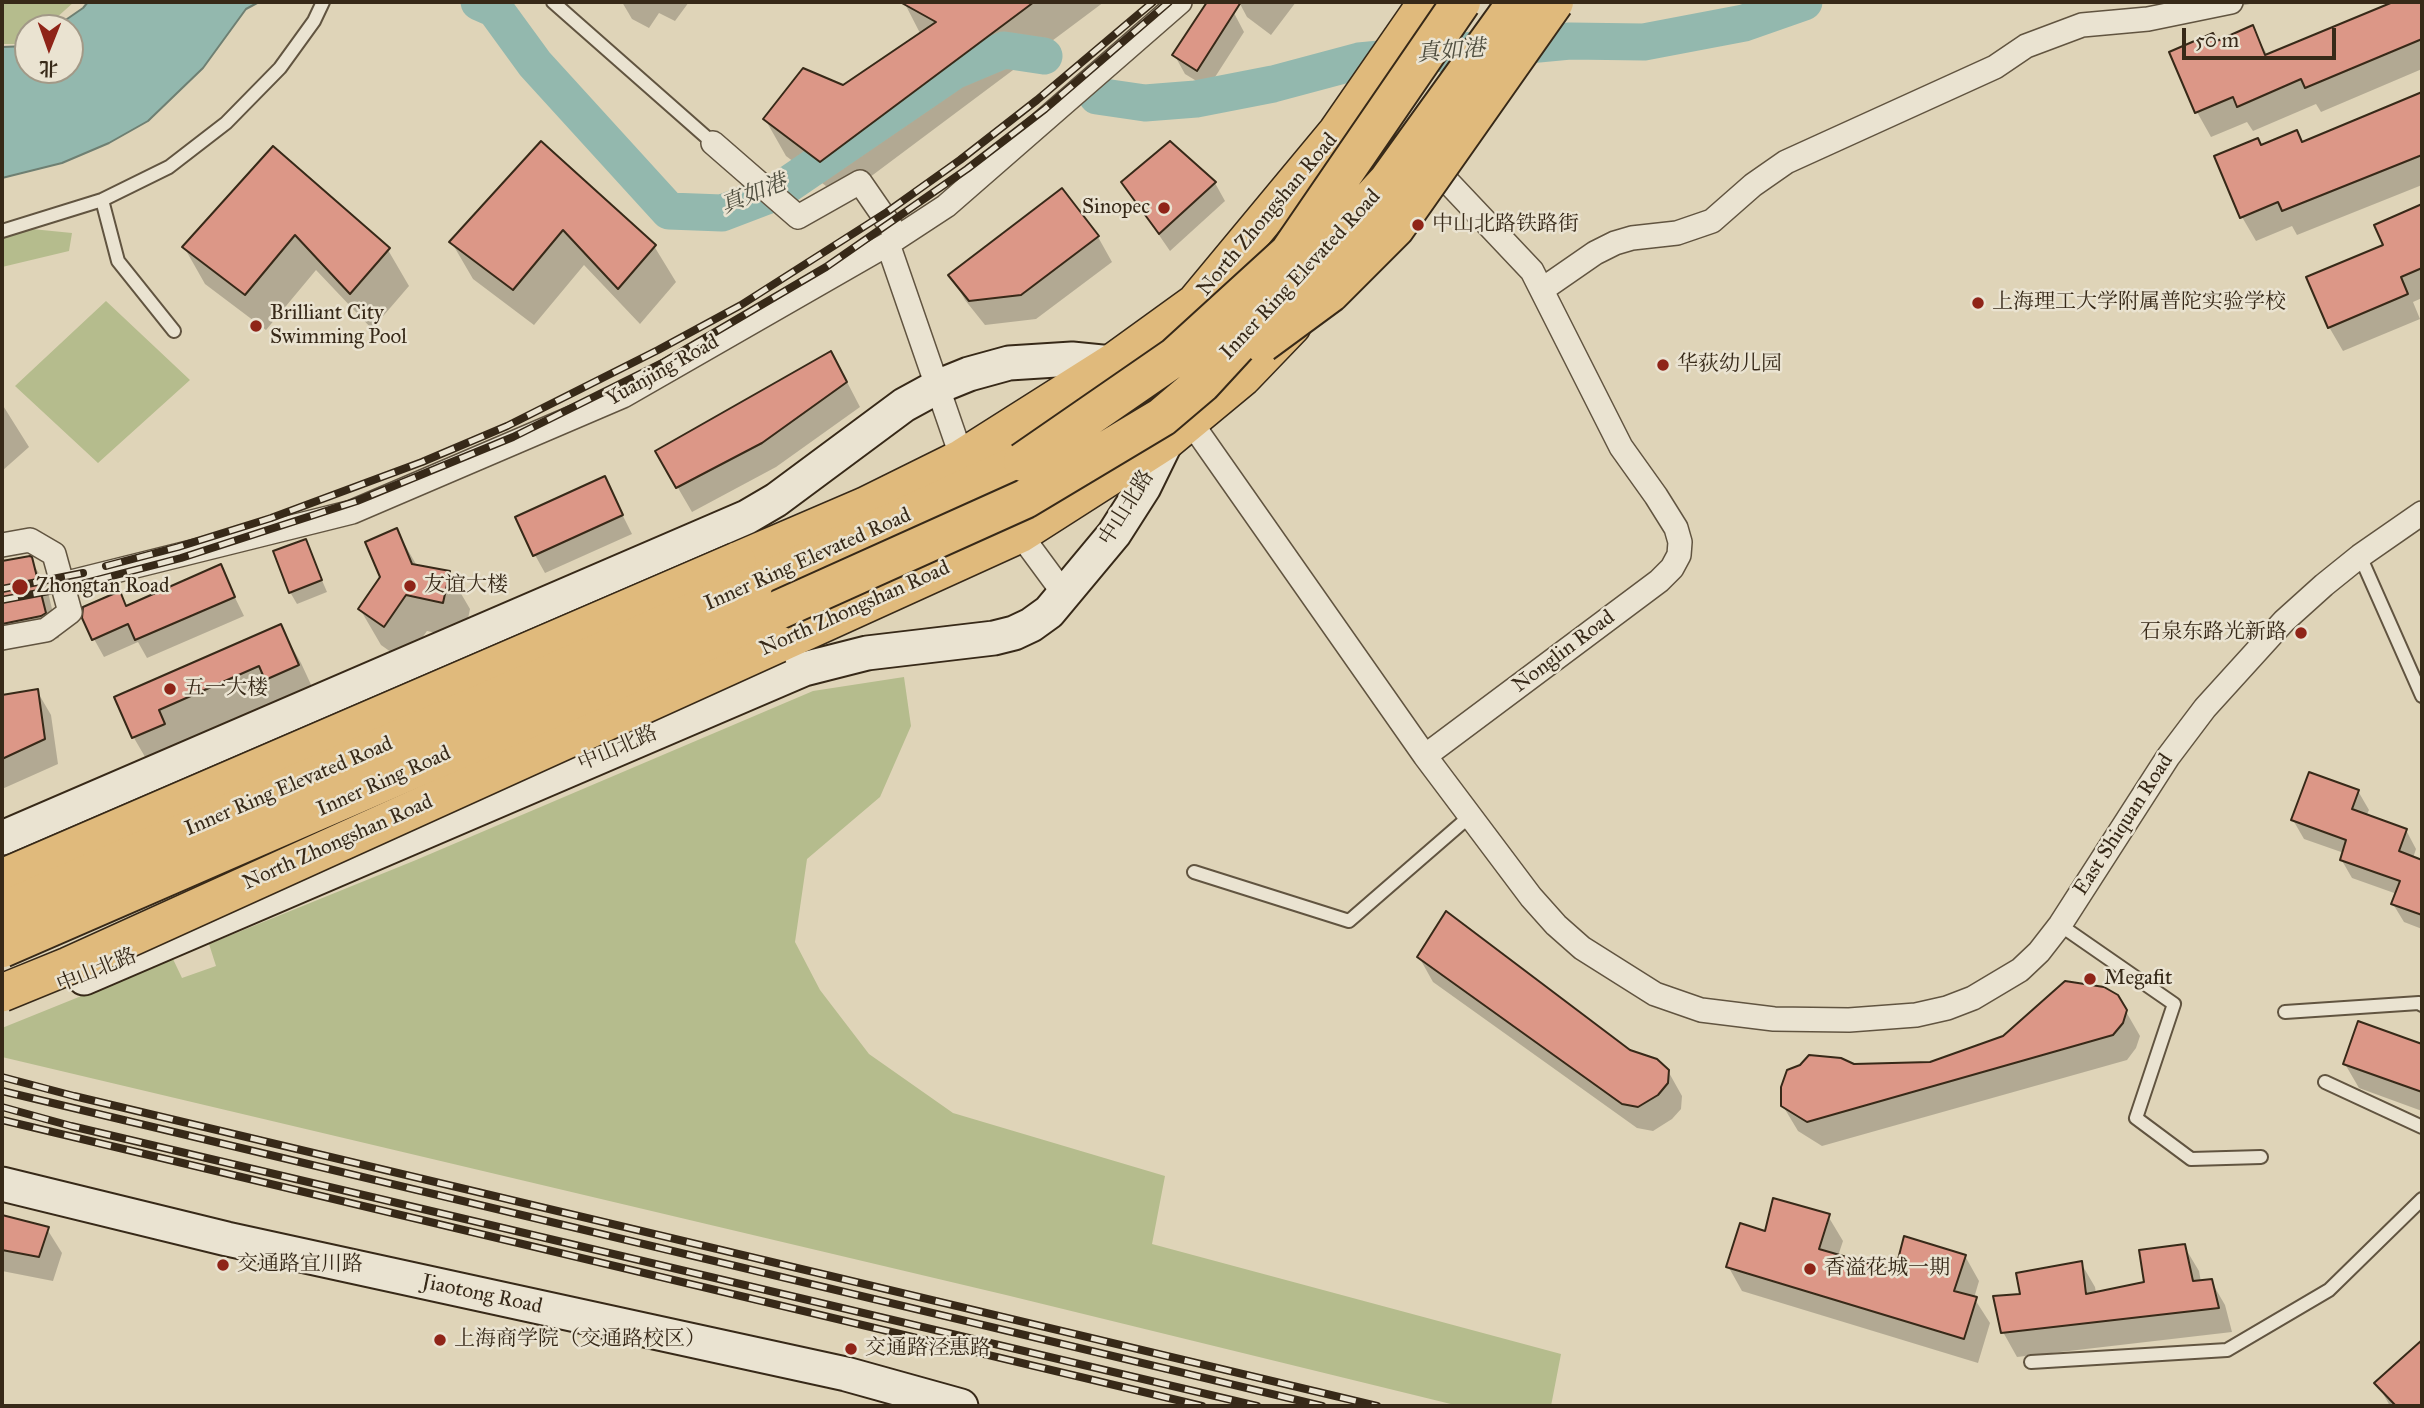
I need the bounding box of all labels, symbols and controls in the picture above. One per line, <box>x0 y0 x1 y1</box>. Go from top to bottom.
north arrow <box>14 14 84 84</box>
scale bar <box>2186 14 2340 58</box>
text: 50 m <box>2195 27 2239 53</box>
water label: 真如港 <box>1415 35 1487 69</box>
text: 北 <box>39 57 58 80</box>
street label: North Zhongshan Road <box>1192 128 1344 302</box>
water label: 真如港 <box>717 169 791 221</box>
street label: Inner Ring Elevated Road <box>1216 185 1386 365</box>
place label: Sinopec <box>1082 195 1150 221</box>
marker: Sinopec <box>1156 200 1172 216</box>
place label: 中山北路铁路街 <box>1432 212 1579 238</box>
marker: 中山北路铁路街 <box>1410 217 1426 233</box>
place label: 上海理工大学附属普陀实验学校 <box>1992 290 2286 316</box>
marker: 上海理工大学附属普陀实验学校 <box>1970 295 1986 311</box>
place label: Brilliant City Swimming Pool <box>270 301 407 351</box>
marker: Brilliant City Swimming Pool <box>248 318 264 334</box>
street label: Yuanjing Road <box>602 330 724 412</box>
place label: 华荻幼儿园 <box>1677 352 1782 378</box>
marker: 华荻幼儿园 <box>1655 357 1671 373</box>
street label: 中山北路 <box>1094 466 1160 550</box>
street label: Inner Ring Elevated Road <box>701 503 915 617</box>
street label: North Zhongshan Road <box>756 556 954 662</box>
place label: 友谊大楼 <box>424 573 508 599</box>
place label: Zhongtan Road <box>36 574 170 600</box>
marker: Zhongtan Road <box>10 577 30 597</box>
marker: 友谊大楼 <box>402 578 418 594</box>
street label: Nonglin Road <box>1508 605 1620 699</box>
place label: 石泉东路光新路 <box>2140 620 2287 646</box>
marker: 石泉东路光新路 <box>2293 625 2309 641</box>
place label: 五一大楼 <box>184 676 268 702</box>
marker: 五一大楼 <box>162 681 178 697</box>
street label: 中山北路 <box>574 721 662 777</box>
street label: Inner Ring Elevated Road <box>181 732 397 842</box>
street label: Inner Ring Road <box>313 741 455 823</box>
street label: East Shiquan Road <box>2069 750 2179 900</box>
street label: North Zhongshan Road <box>239 790 437 896</box>
street label: 中山北路 <box>53 944 141 998</box>
place label: Megafit <box>2104 966 2172 992</box>
marker: Megafit <box>2082 971 2098 987</box>
place label: 交通路宜川路 <box>237 1252 363 1278</box>
place label: 香溢花城一期 <box>1824 1256 1950 1282</box>
marker: 交通路宜川路 <box>215 1257 231 1273</box>
marker: 香溢花城一期 <box>1802 1261 1818 1277</box>
street label: Jiaotong Road <box>419 1270 545 1320</box>
place label: 上海商学院（交通路校区） <box>454 1327 706 1353</box>
marker: 上海商学院（交通路校区） <box>432 1332 448 1348</box>
place label: 交通路泾惠路 <box>865 1336 991 1362</box>
marker: 交通路泾惠路 <box>843 1341 859 1357</box>

